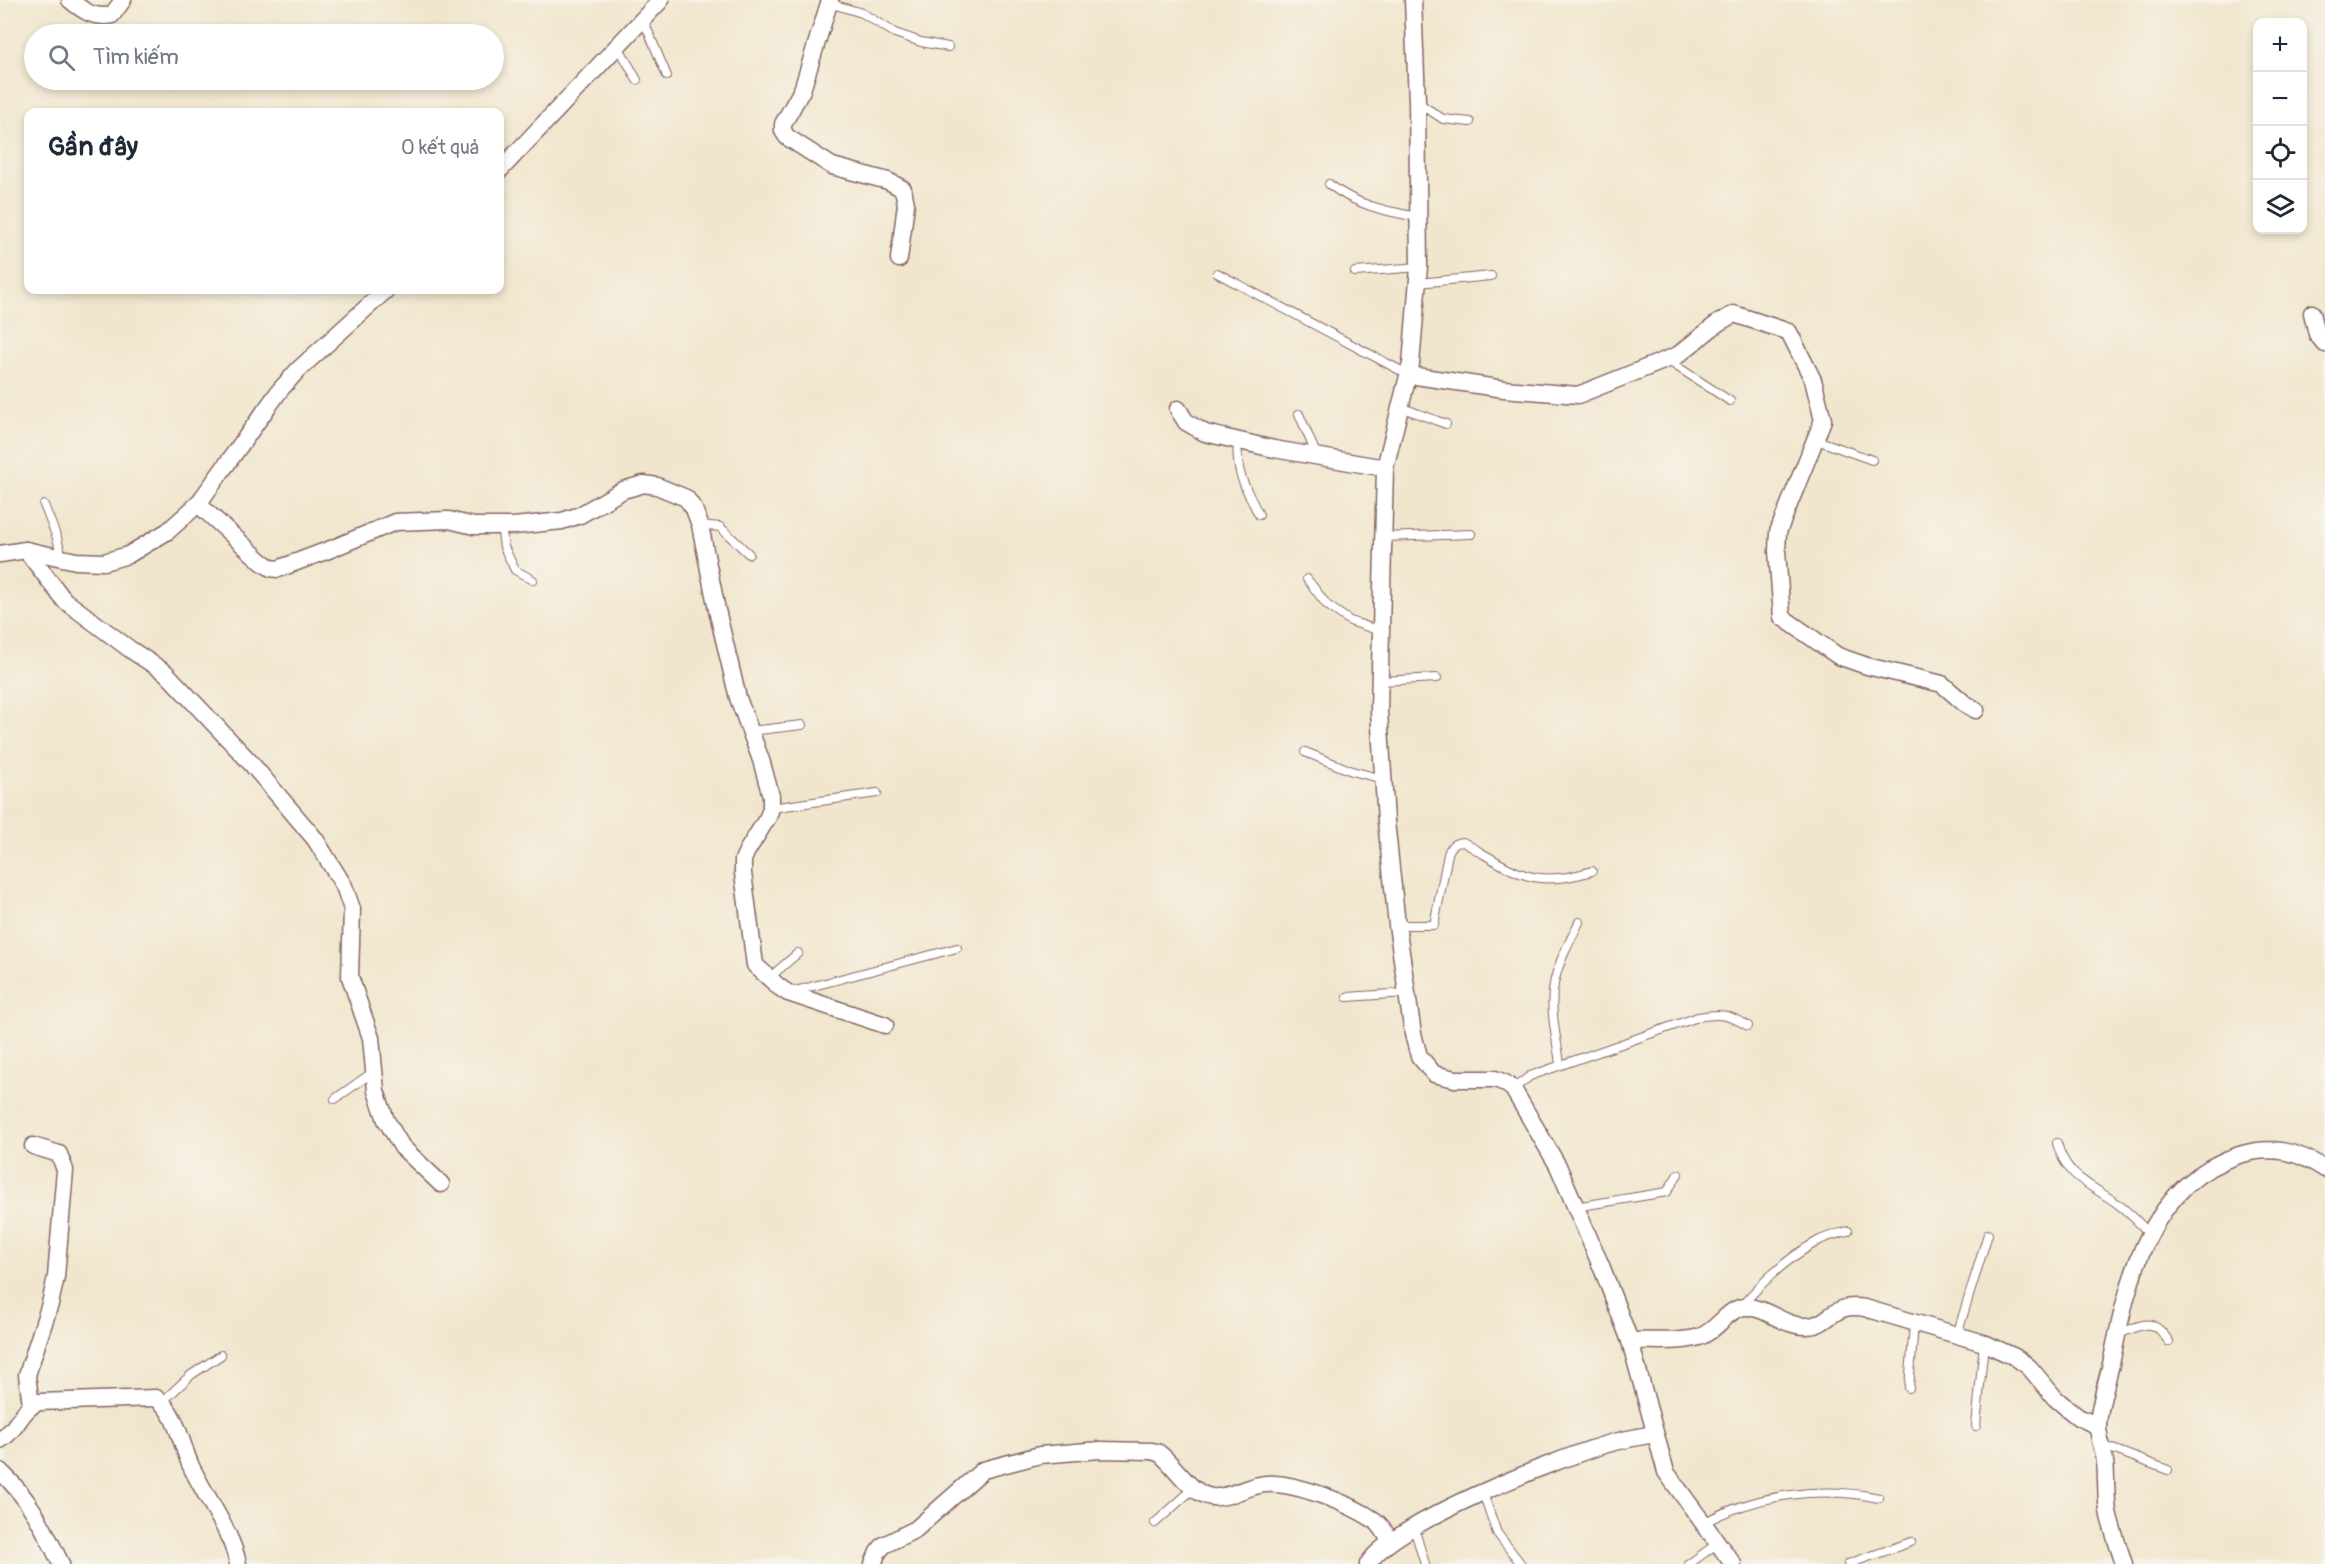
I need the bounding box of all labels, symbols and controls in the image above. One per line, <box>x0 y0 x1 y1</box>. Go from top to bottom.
map controls <box>2253 18 2307 234</box>
button: + <box>2253 18 2307 72</box>
search box <box>24 24 504 90</box>
icon: search <box>45 41 78 74</box>
text: Tìm kiếm <box>93 43 179 71</box>
button: − <box>2253 72 2307 126</box>
button: locate <box>2253 126 2307 180</box>
text: Gần đây <box>48 131 138 163</box>
text: 0 kết quả <box>401 135 480 160</box>
button: layers <box>2253 180 2307 234</box>

